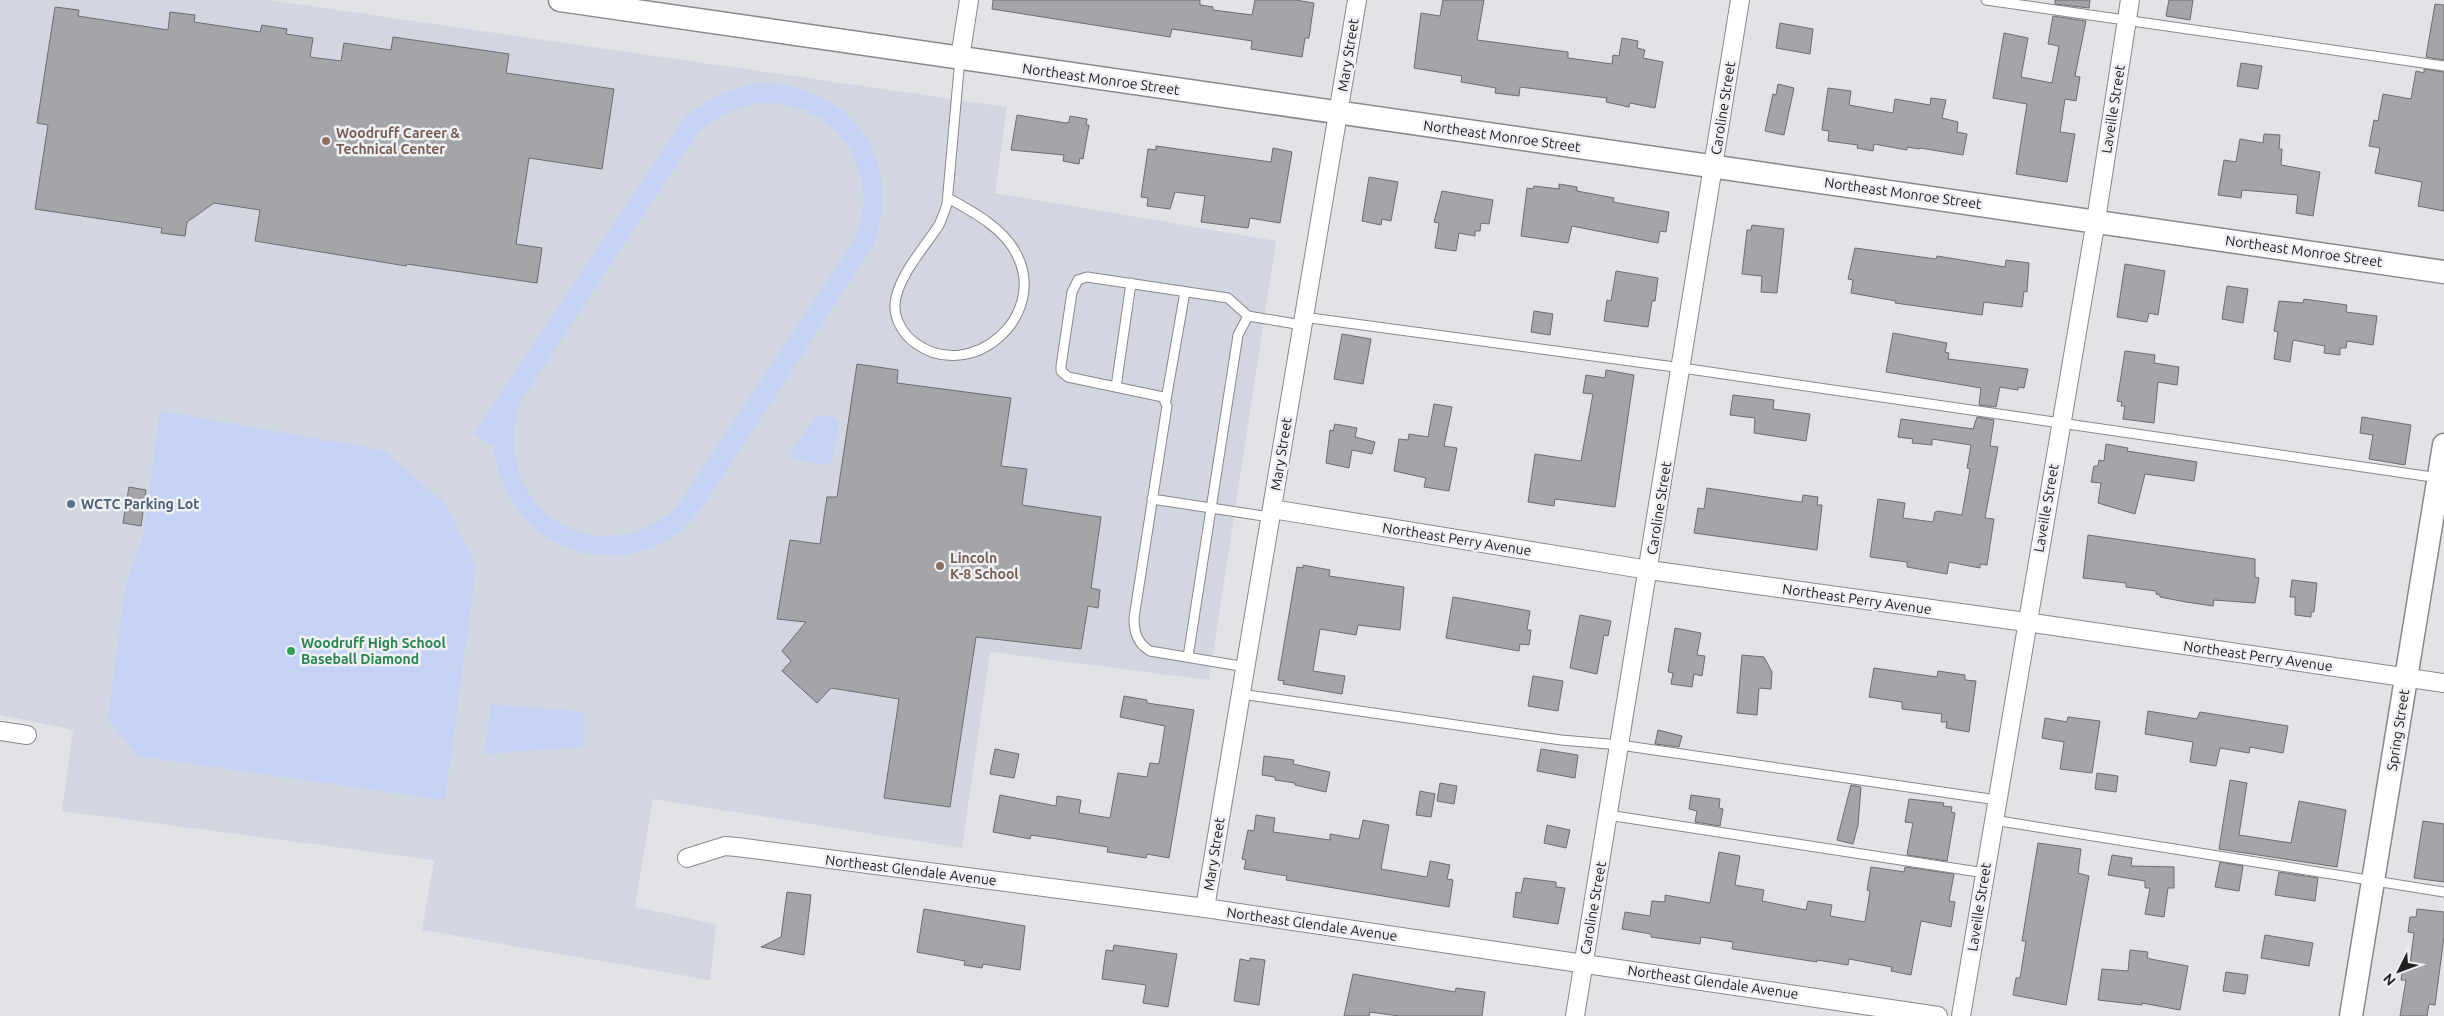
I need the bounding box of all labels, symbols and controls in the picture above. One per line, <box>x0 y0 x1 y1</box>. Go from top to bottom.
street label: Mary Street <box>1334 17 1362 93</box>
street label: Northeast Monroe Street <box>1021 60 1181 98</box>
street label: Caroline Street <box>1708 60 1738 156</box>
street label: Laveille Street <box>2098 63 2128 155</box>
street label: Northeast Monroe Street <box>1422 117 1582 155</box>
place label: Woodruff Career & Technical Center <box>336 125 460 157</box>
marker: Woodruff Career & Technical Center <box>320 135 332 147</box>
street label: Northeast Monroe Street <box>1823 174 1983 212</box>
street label: Northeast Monroe Street <box>2224 232 2384 270</box>
street label: Mary Street <box>1267 416 1295 492</box>
street label: Caroline Street <box>1644 460 1674 556</box>
street label: Laveille Street <box>2030 462 2062 554</box>
place label: WCTC Parking Lot <box>81 496 199 512</box>
marker: WCTC Parking Lot <box>65 498 77 510</box>
street label: Northeast Perry Avenue <box>1381 519 1533 559</box>
place label: Lincoln K-8 School <box>950 550 1019 582</box>
marker: Lincoln K-8 School <box>934 560 946 572</box>
street label: Northeast Perry Avenue <box>1781 581 1933 617</box>
place label: Woodruff High School Baseball Diamond <box>301 635 446 667</box>
street label: Northeast Perry Avenue <box>2182 638 2334 674</box>
marker: Woodruff High School Baseball Diamond <box>285 645 297 657</box>
street label: Spring Street <box>2384 687 2412 772</box>
street label: Mary Street <box>1200 816 1228 892</box>
street label: Northeast Glendale Avenue <box>824 852 998 888</box>
street label: Caroline Street <box>1577 860 1609 956</box>
street label: Laveille Street <box>1964 861 1994 953</box>
street label: Northeast Glendale Avenue <box>1225 904 1399 944</box>
north arrow <box>2374 946 2424 996</box>
street label: Northeast Glendale Avenue <box>1626 962 1800 1002</box>
text: N <box>2380 970 2399 989</box>

